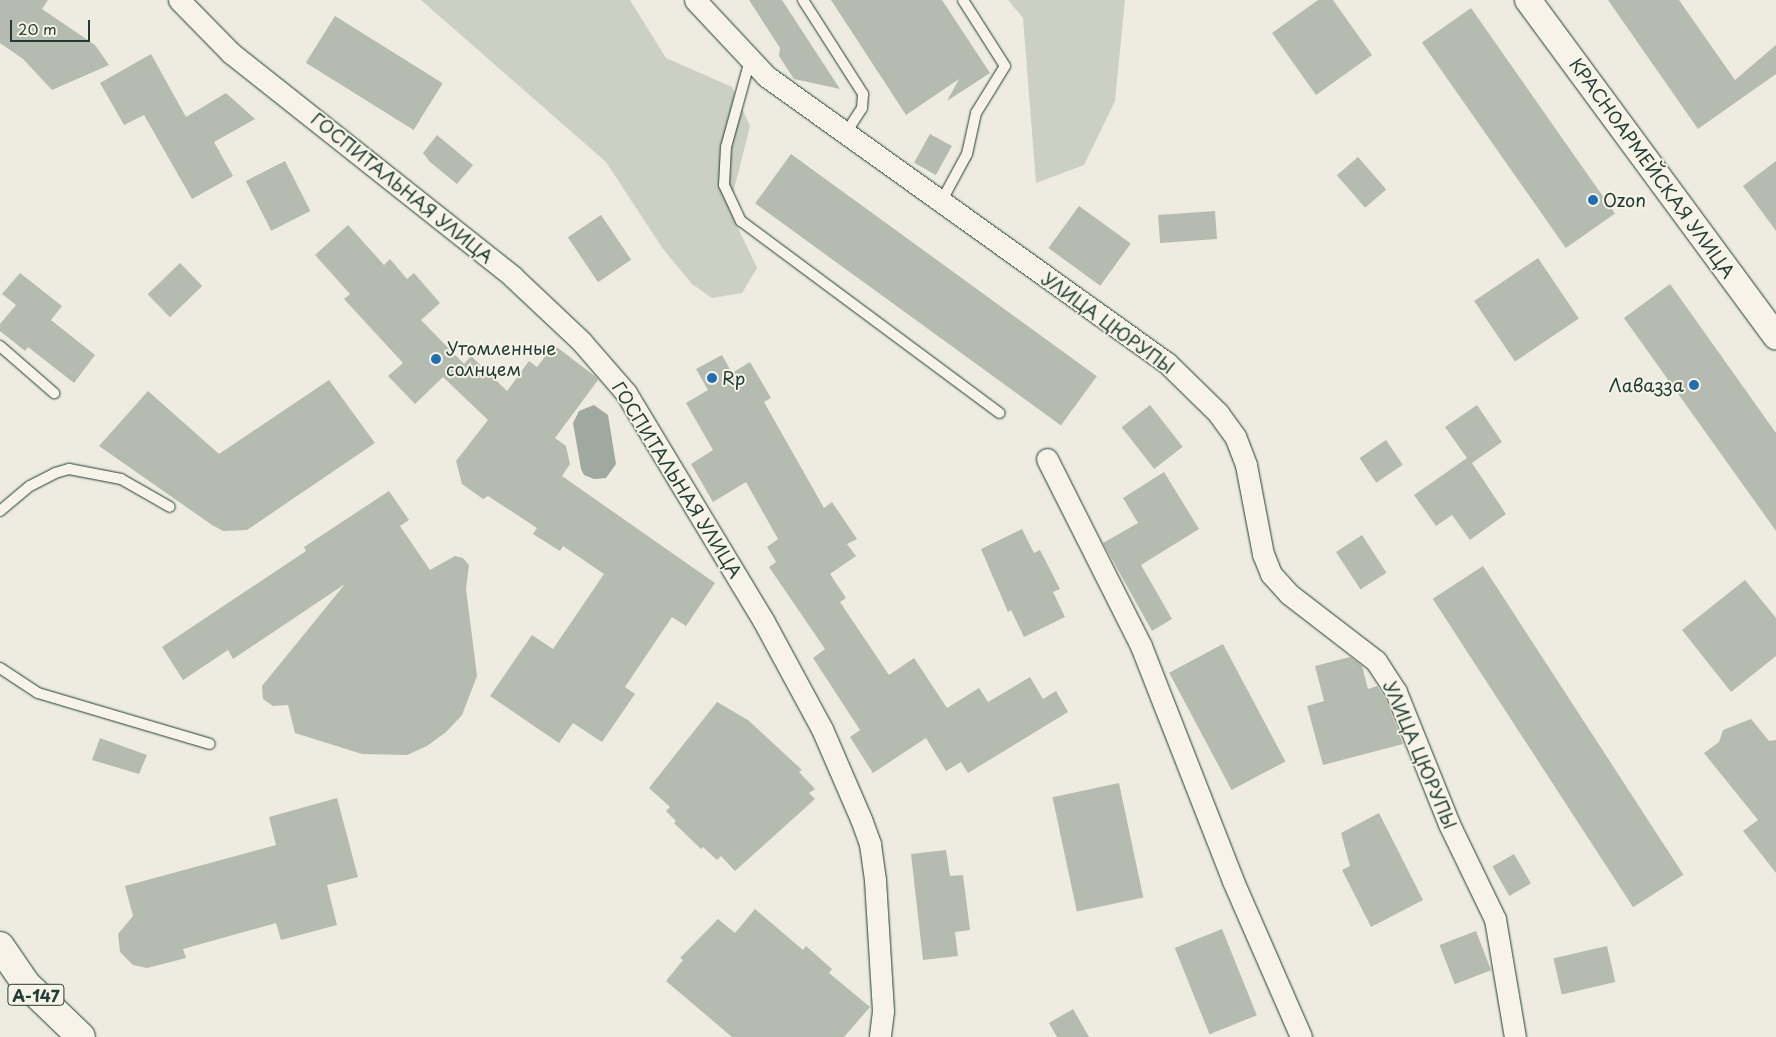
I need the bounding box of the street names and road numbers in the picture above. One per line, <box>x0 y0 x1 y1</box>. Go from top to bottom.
street label: КРАСНОАРМЕЙСКАЯ УЛИЦА <box>1565 54 1739 282</box>
street label: ГОСПИТАЛЬНАЯ УЛИЦА <box>307 108 497 268</box>
street label: УЛИЦА ЦЮРУПЫ <box>1037 267 1179 379</box>
street label: ГОСПИТАЛЬНАЯ УЛИЦА <box>608 378 746 582</box>
street label: УЛИЦА ЦЮРУПЫ <box>1379 677 1461 833</box>
road number: А-147 <box>7 982 65 1008</box>

